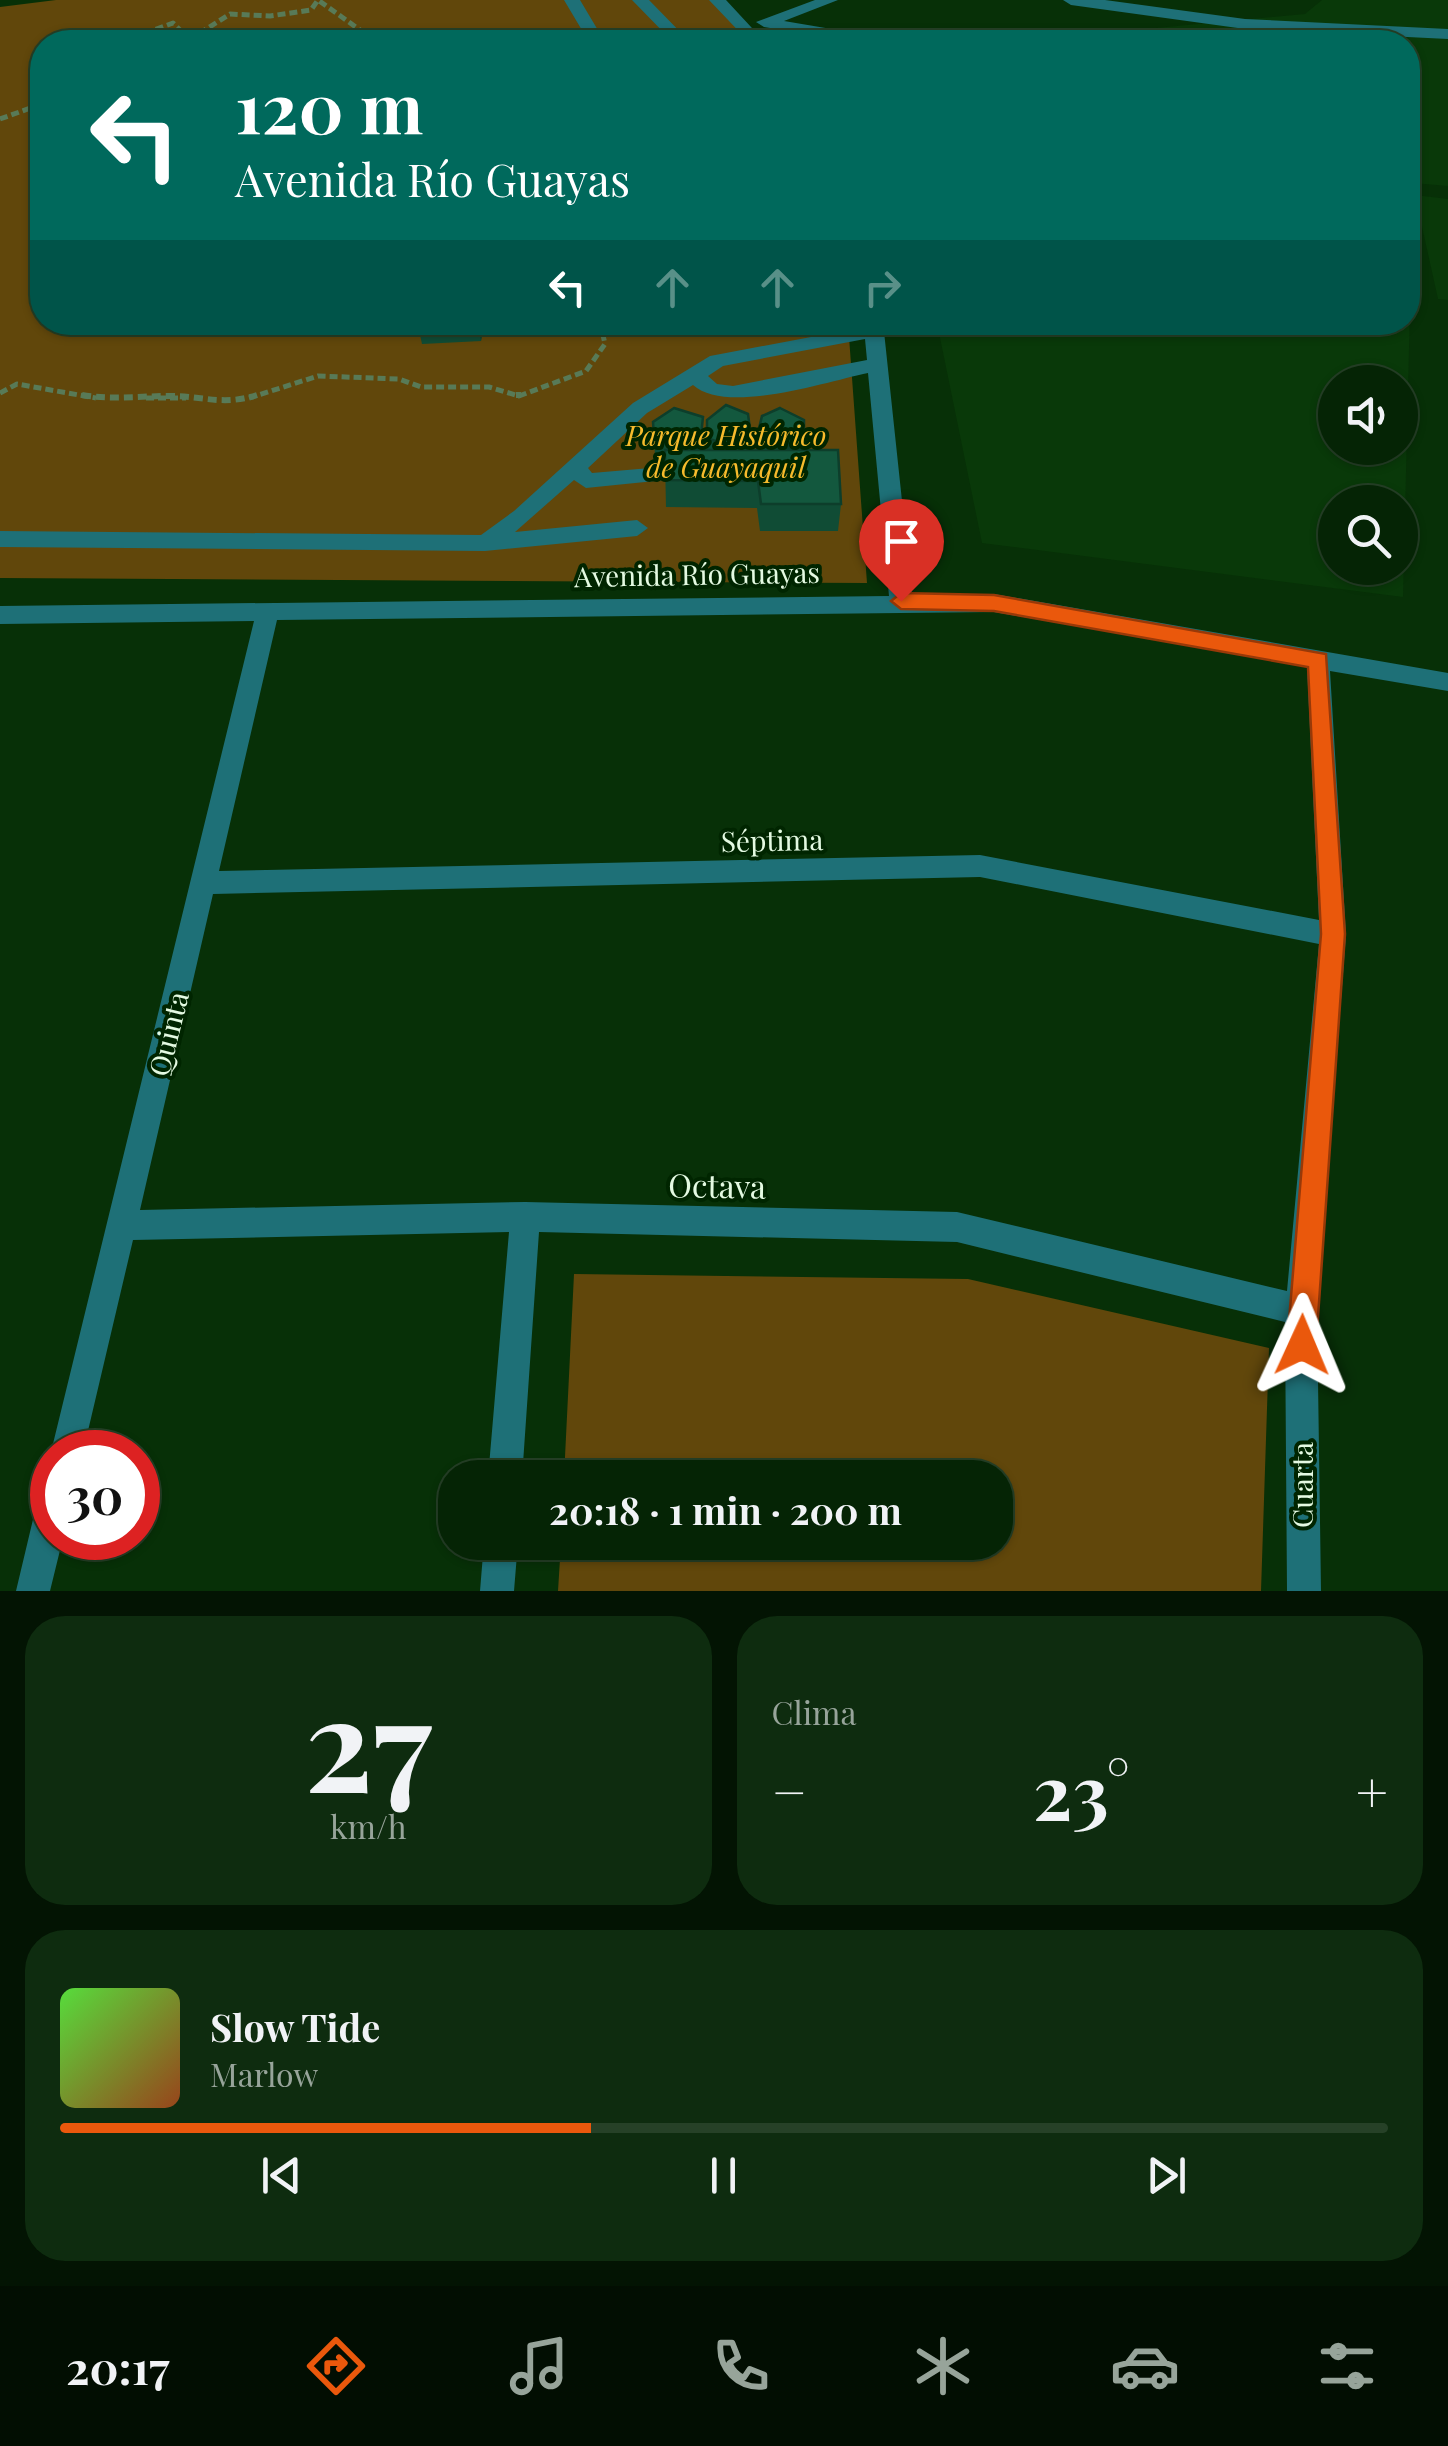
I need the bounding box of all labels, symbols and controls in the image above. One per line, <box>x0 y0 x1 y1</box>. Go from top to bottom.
text: 120 m <box>235 58 423 152</box>
icon: left <box>70 70 200 200</box>
text: Avenida Río Guayas <box>235 148 630 208</box>
icon: left <box>540 260 595 315</box>
icon: ahead <box>645 260 700 315</box>
icon: ahead <box>750 260 805 315</box>
icon: right <box>855 260 910 315</box>
map controls <box>1318 365 1418 585</box>
button: sound <box>1318 365 1418 465</box>
park label: Parque Histórico de Guayaquil <box>625 416 826 485</box>
button: search <box>1318 485 1418 585</box>
pin <box>859 499 944 602</box>
icon: arrive <box>874 514 929 569</box>
street label: Avenida Río Guayas <box>573 553 820 594</box>
street label: Séptima <box>720 820 824 859</box>
street label: Quinta <box>139 987 196 1080</box>
street label: Octava <box>668 1162 766 1207</box>
position arrow <box>1250 1293 1354 1397</box>
speed limit sign: 30 <box>30 1430 160 1560</box>
street label: Cuarta <box>1283 1442 1320 1528</box>
text: 20:18 · 1 min · 200 m <box>549 1484 902 1535</box>
text: 27 <box>305 1652 432 1826</box>
text: Clima <box>772 1690 856 1733</box>
text: 23° <box>1033 1739 1130 1839</box>
text: − <box>772 1753 807 1827</box>
text: + <box>1356 1753 1388 1827</box>
text: km/h <box>330 1804 407 1847</box>
text: Slow Tide <box>210 2001 380 2052</box>
text: Marlow <box>210 2052 318 2095</box>
icon: previous <box>254 2148 309 2203</box>
icon: pause <box>696 2148 751 2203</box>
icon: next <box>1139 2148 1194 2203</box>
icon: directions <box>301 2331 371 2401</box>
icon: music <box>504 2331 574 2401</box>
icon: phone <box>706 2331 776 2401</box>
icon: climate <box>908 2331 978 2401</box>
icon: car <box>1110 2331 1180 2401</box>
icon: filters <box>1312 2331 1382 2401</box>
text: 20:17 <box>66 2336 169 2396</box>

